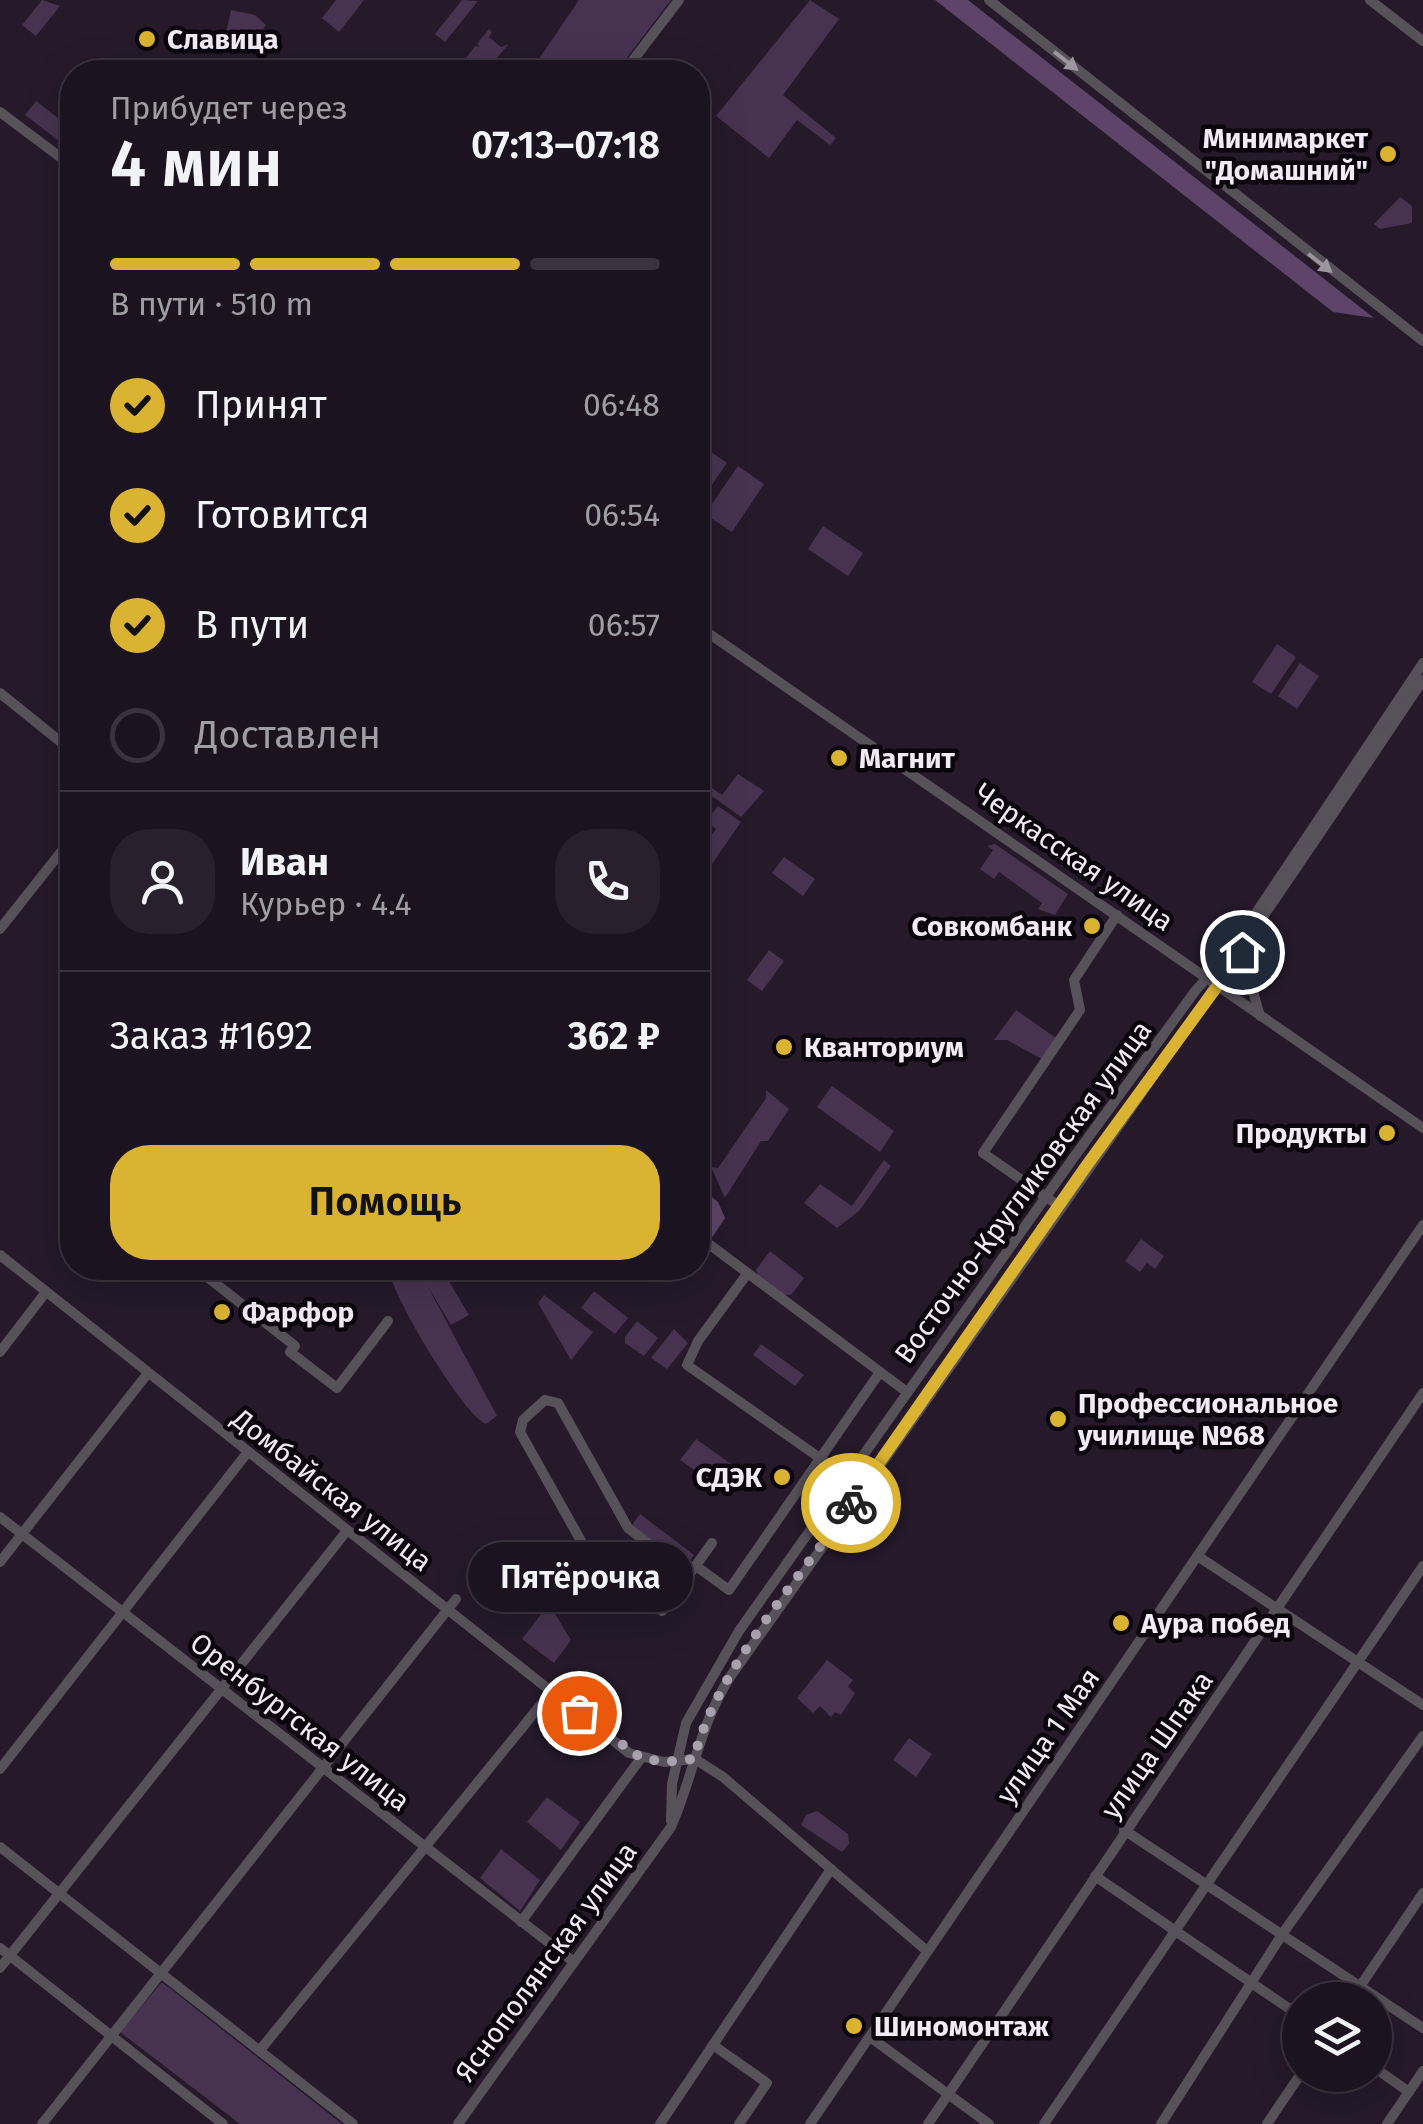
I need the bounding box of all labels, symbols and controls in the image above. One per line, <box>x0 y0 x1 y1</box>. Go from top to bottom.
place label: Славица <box>167 23 279 56</box>
marker: Славица <box>136 28 158 50</box>
one-way arrow <box>1053 50 1079 70</box>
text: Прибудет через <box>110 89 348 127</box>
text: 07:13–07:18 <box>471 122 660 168</box>
place label: Минимаркет "Домашний" <box>1203 122 1369 187</box>
text: 4 мин <box>110 125 282 203</box>
marker: Минимаркет "Домашний" <box>1377 143 1399 165</box>
one-way arrow <box>1308 252 1333 273</box>
text: В пути · 510 m <box>110 285 313 323</box>
icon: check <box>110 378 165 433</box>
text: Принят <box>195 382 327 428</box>
text: 06:48 <box>583 386 660 424</box>
icon: check <box>110 488 165 543</box>
text: Готовится <box>195 492 370 538</box>
text: 06:54 <box>584 496 660 534</box>
icon: check <box>110 598 165 653</box>
text: В пути <box>195 602 309 648</box>
text: 06:57 <box>588 606 660 644</box>
text: Доставлен <box>195 712 381 758</box>
place label: Магнит <box>859 742 955 775</box>
marker: Магнит <box>828 747 850 769</box>
street label: Черкасская улица <box>968 776 1180 938</box>
button: person <box>110 829 215 934</box>
button: phone <box>555 829 660 934</box>
text: Иван <box>240 839 329 885</box>
text: Курьер · 4.4 <box>240 885 412 923</box>
place label: Совкомбанк <box>912 910 1073 943</box>
pin <box>1200 910 1285 995</box>
marker: Совкомбанк <box>1081 915 1103 937</box>
icon: home <box>1215 925 1270 980</box>
text: Заказ #1692 <box>110 1013 313 1059</box>
text: 362 ₽ <box>568 1013 660 1059</box>
street label: Восточно-Кругликовская улица <box>888 1014 1158 1370</box>
place label: Кванториум <box>804 1031 964 1064</box>
marker: Кванториум <box>773 1036 795 1058</box>
place label: Продукты <box>1236 1117 1367 1150</box>
marker: Продукты <box>1376 1122 1398 1144</box>
button: Помощь <box>110 1145 660 1260</box>
place label: Фарфор <box>242 1296 354 1329</box>
marker: Фарфор <box>211 1301 233 1323</box>
place label: Профессиональное училище №68 <box>1077 1387 1338 1452</box>
street label: Домбайская улица <box>225 1401 438 1578</box>
marker: Профессиональное училище №68 <box>1047 1408 1069 1430</box>
courier <box>801 1453 901 1553</box>
place label: СДЭК <box>696 1461 763 1494</box>
marker: СДЭК <box>771 1466 793 1488</box>
icon: bike <box>824 1476 879 1531</box>
callout: Пятёрочка <box>466 1543 692 1613</box>
text: Пятёрочка <box>500 1558 661 1596</box>
place label: Аура побед <box>1140 1607 1290 1640</box>
marker: Аура побед <box>1110 1612 1132 1634</box>
street label: Оренбургская улица <box>184 1626 416 1818</box>
street label: улица 1 Мая <box>989 1662 1107 1810</box>
street label: улица Шпака <box>1094 1665 1220 1825</box>
pin <box>537 1671 622 1756</box>
icon: bag <box>552 1686 607 1741</box>
street label: Яснополянская улица <box>448 1836 644 2088</box>
map controls <box>1282 1982 1392 2092</box>
button: layers <box>1282 1982 1392 2092</box>
place label: Шиномонтаж <box>874 2010 1050 2043</box>
marker: Шиномонтаж <box>843 2015 865 2037</box>

